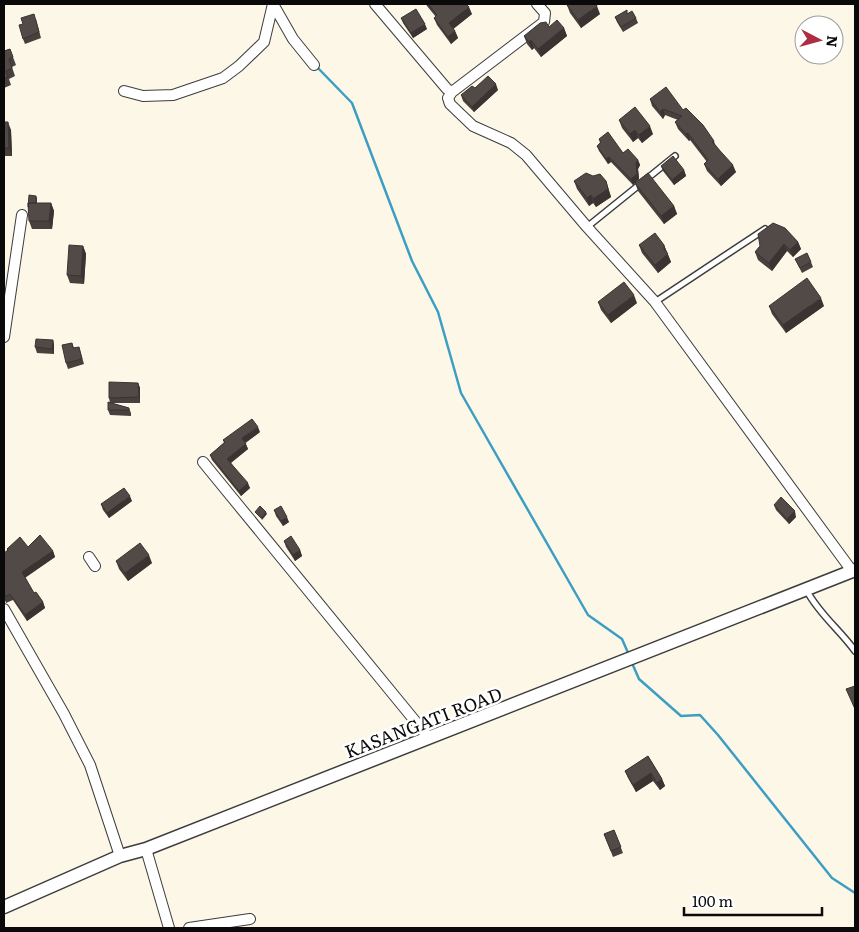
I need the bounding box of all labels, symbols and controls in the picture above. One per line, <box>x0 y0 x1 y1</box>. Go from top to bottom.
north arrow <box>794 15 844 65</box>
text: N <box>822 35 843 49</box>
street label: KASANGATI ROAD <box>340 680 506 764</box>
scale bar <box>684 884 822 916</box>
text: 100 m <box>692 889 733 912</box>

